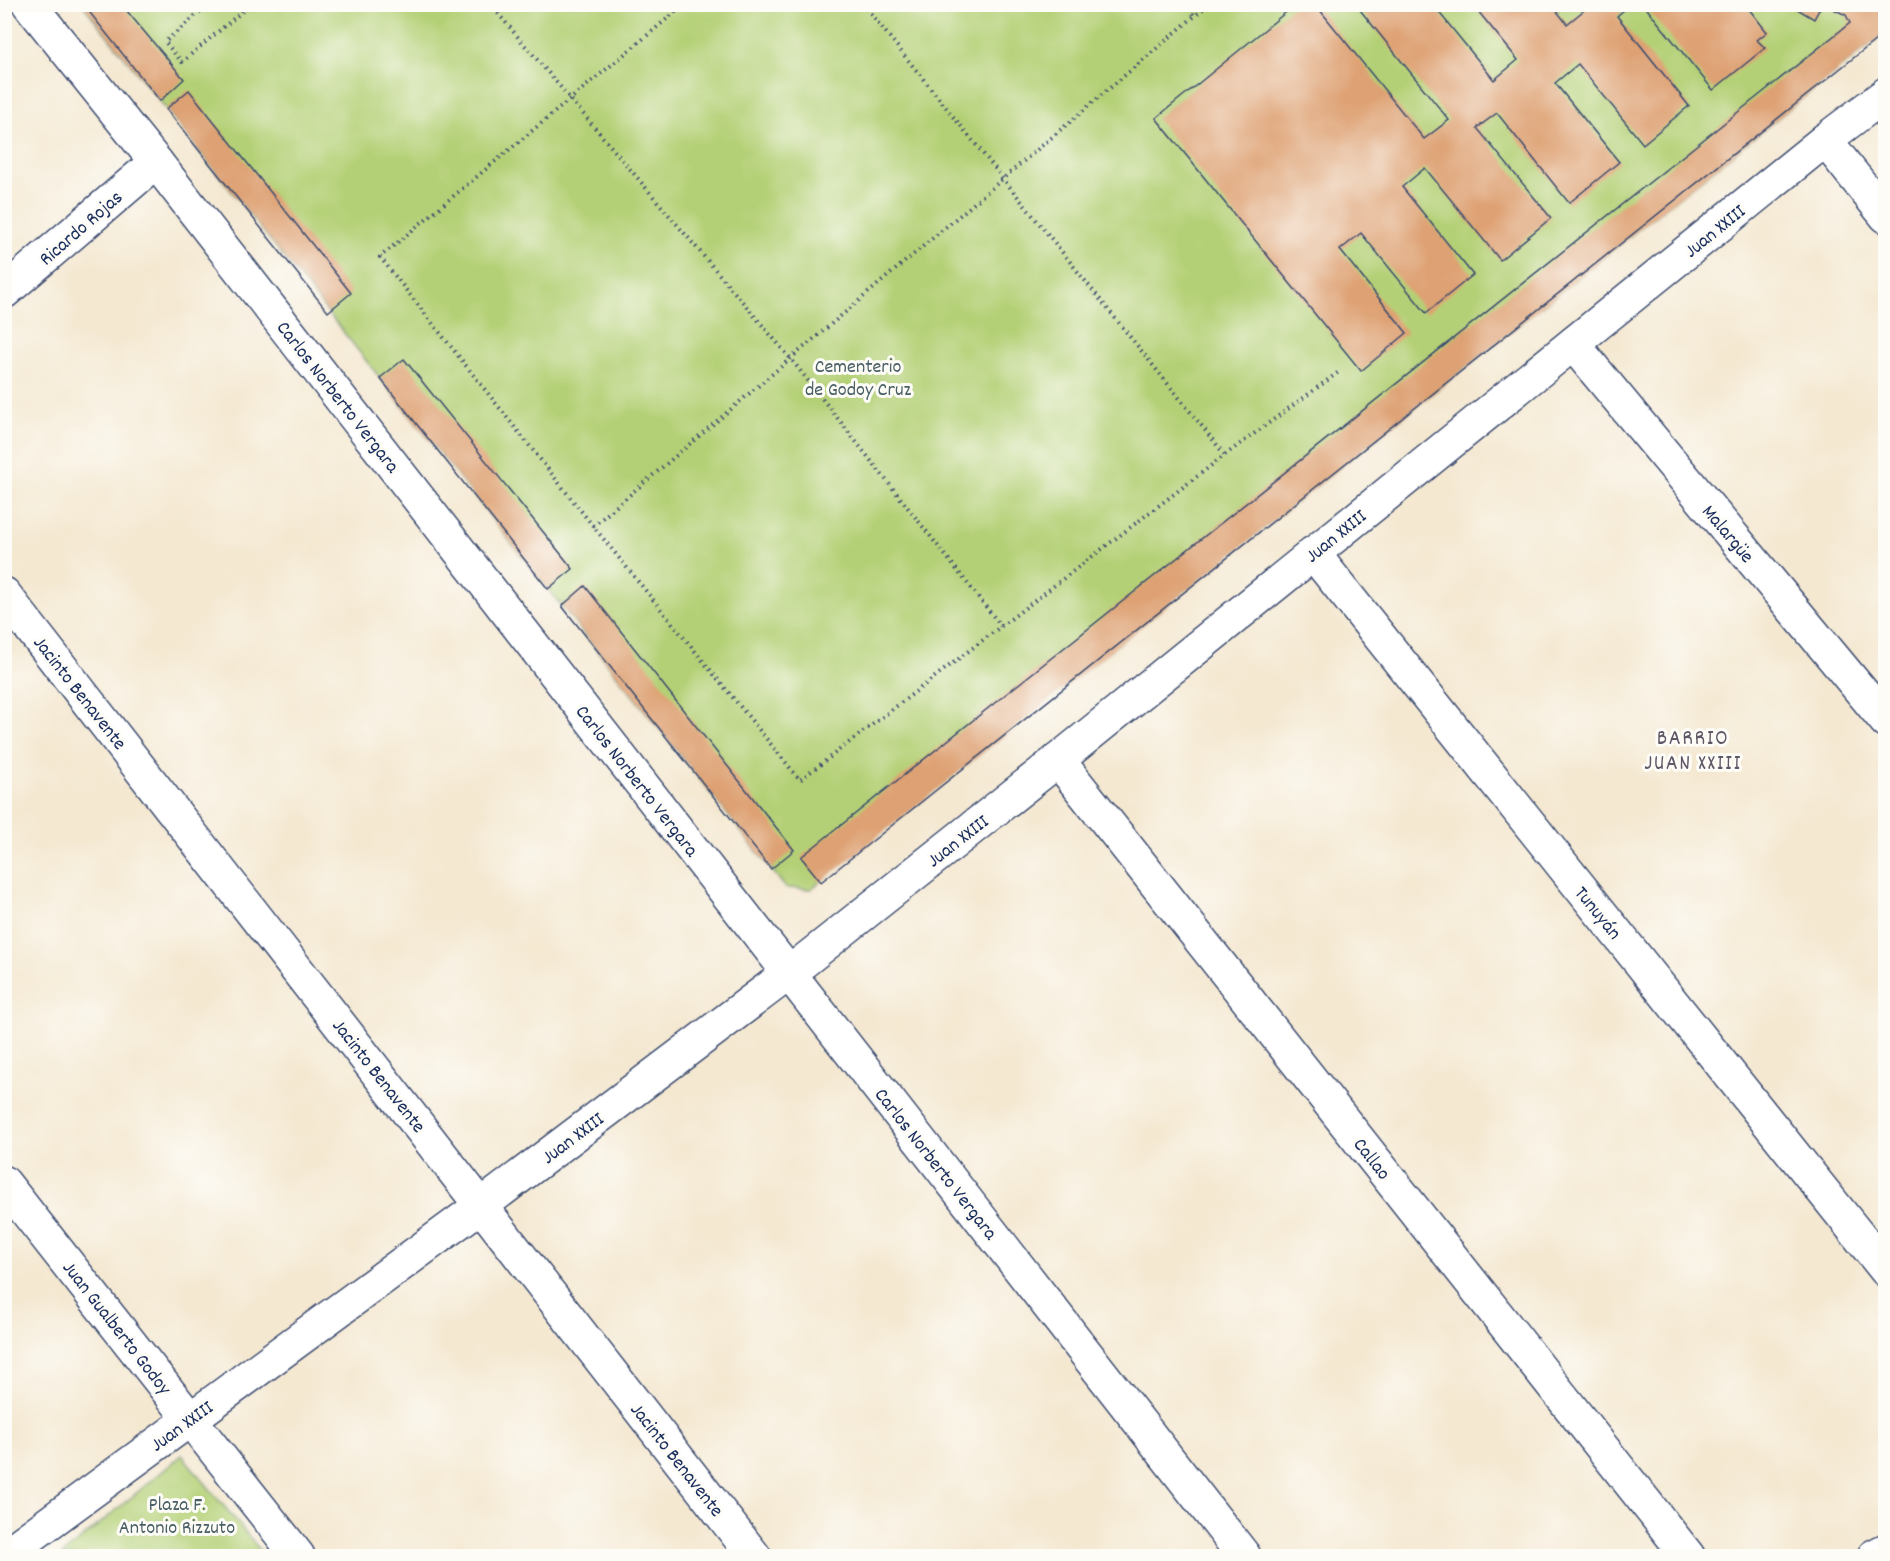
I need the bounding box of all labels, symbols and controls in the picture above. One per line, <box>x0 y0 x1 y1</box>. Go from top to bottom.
street label: Ricardo Rojas <box>34 185 130 274</box>
street label: Juan XXIII <box>1679 199 1753 266</box>
street label: Carlos Norberto Vergara <box>268 316 405 480</box>
park label: Cementerio de Godoy Cruz <box>805 354 912 405</box>
street label: Malargüe <box>1694 500 1760 570</box>
street label: Juan XXIII <box>1300 504 1374 571</box>
street label: Jacinto Benavente <box>25 631 132 757</box>
street label: Carlos Norberto Vergara <box>567 700 704 864</box>
district label: BARRIO JUAN XXIII <box>1644 724 1742 780</box>
street label: Juan XXIII <box>922 809 996 876</box>
street label: Tunuyán <box>1566 881 1627 947</box>
street label: Jacinto Benavente <box>324 1014 431 1140</box>
street label: Carlos Norberto Vergara <box>866 1083 1003 1247</box>
street label: Juan XXIII <box>537 1107 611 1172</box>
street label: Callao <box>1345 1133 1396 1187</box>
street label: Juan Gualberto Godoy <box>54 1256 177 1402</box>
street label: Juan XXIII <box>145 1395 220 1460</box>
street label: Jacinto Benavente <box>622 1398 729 1524</box>
park label: Plaza F. Antonio Rizzuto <box>119 1492 235 1543</box>

